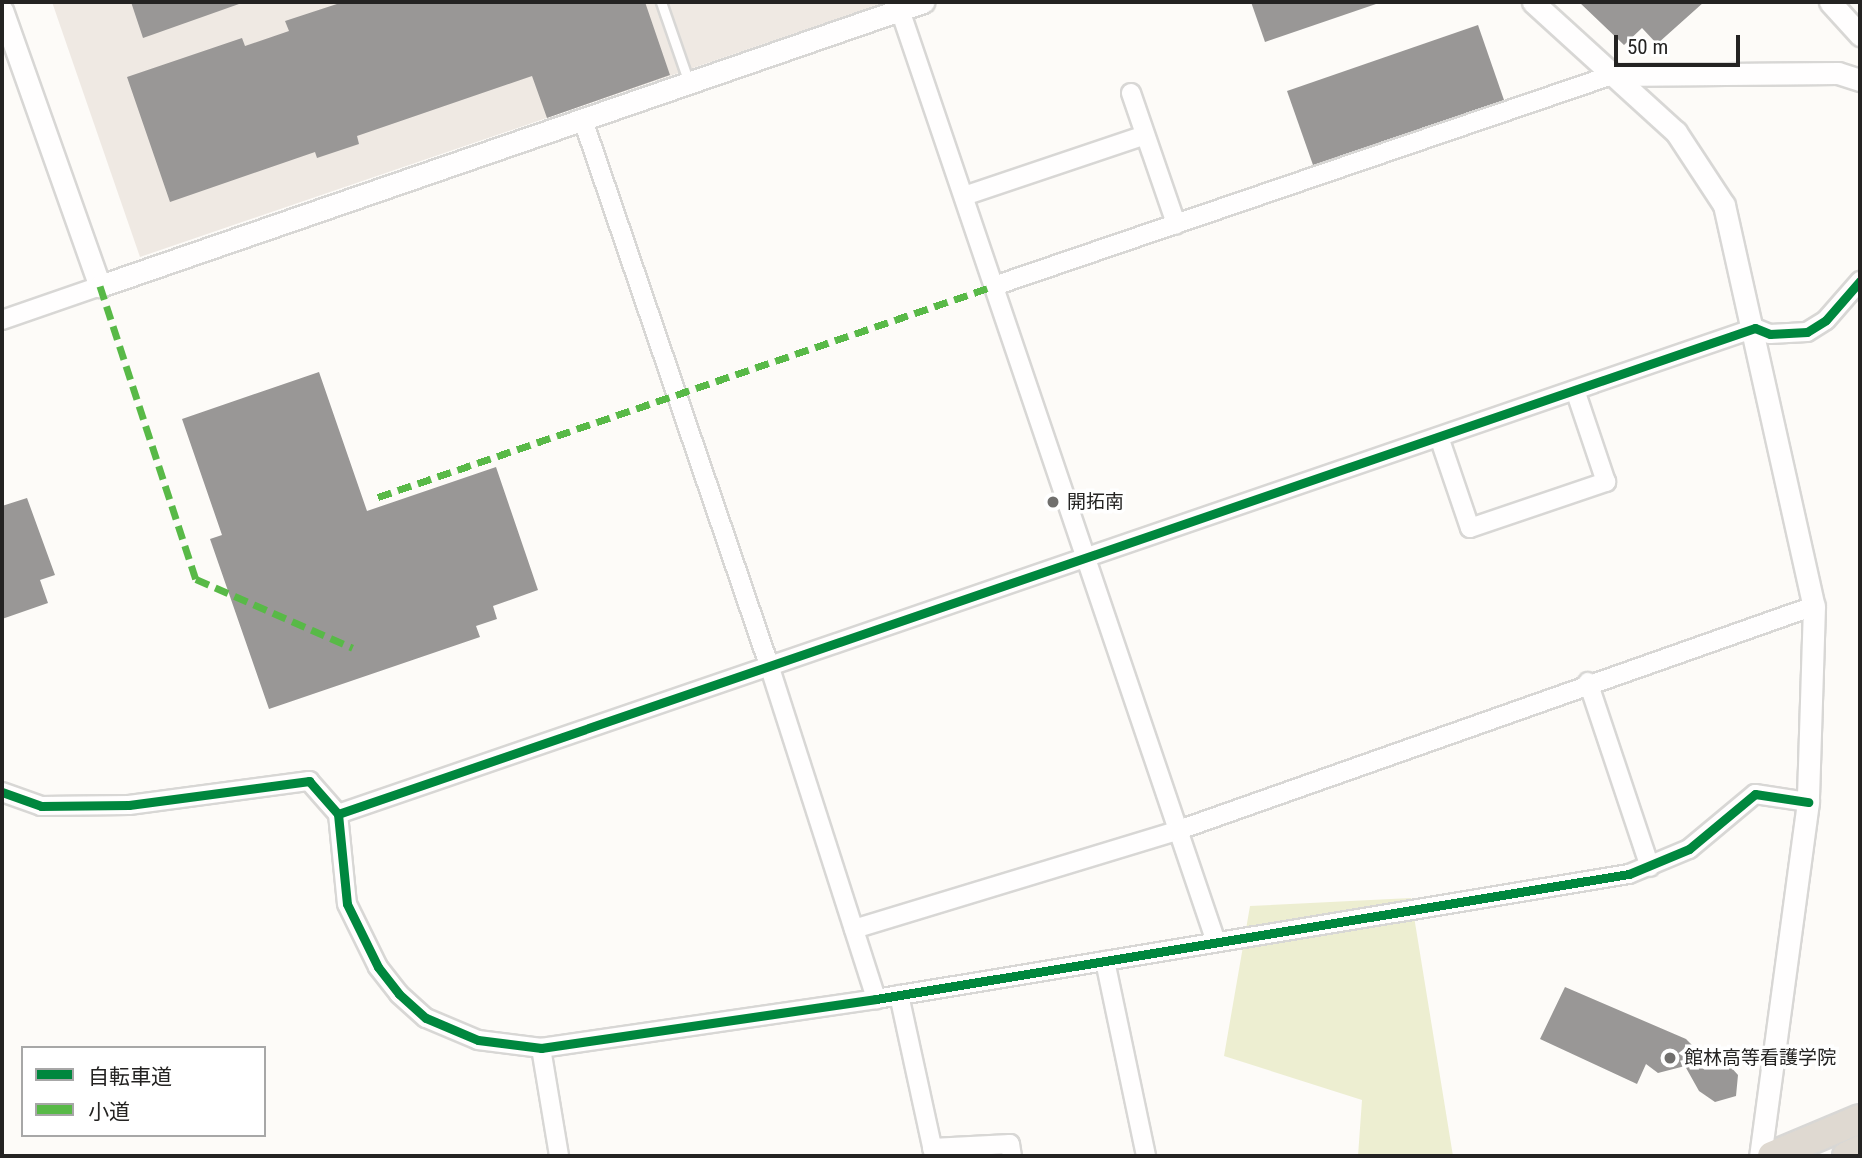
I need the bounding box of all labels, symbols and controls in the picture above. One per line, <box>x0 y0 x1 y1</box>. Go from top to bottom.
scale bar <box>1617 21 1743 65</box>
text: 50 m <box>1627 35 1668 59</box>
place label: 開拓南 <box>1067 491 1124 513</box>
marker: 開拓南 <box>1045 494 1061 510</box>
legend <box>21 1046 266 1137</box>
place label: 館林高等看護学院 <box>1684 1047 1836 1069</box>
marker: 館林高等看護学院 <box>1662 1050 1678 1066</box>
text: 自転車道 <box>88 1065 172 1089</box>
text: 小道 <box>88 1100 130 1124</box>

